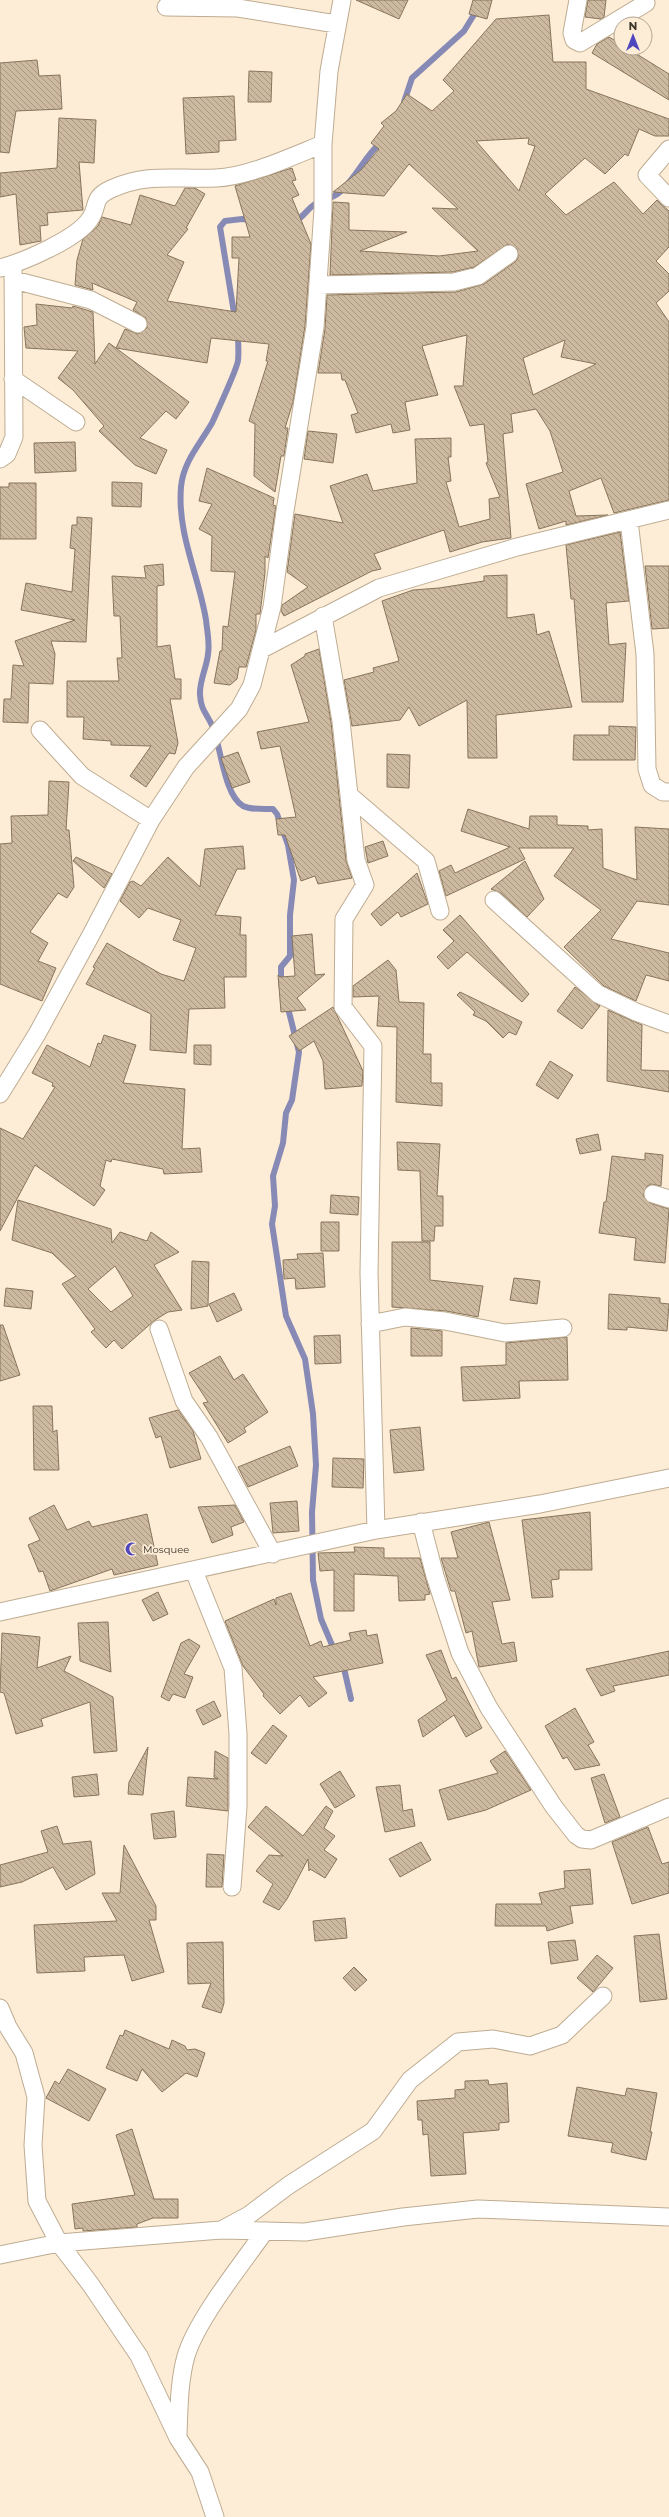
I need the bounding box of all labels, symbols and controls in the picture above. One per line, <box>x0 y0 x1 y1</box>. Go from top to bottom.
north arrow <box>613 16 653 56</box>
text: N <box>629 19 637 33</box>
mosque icon: Mosquee <box>124 1541 140 1557</box>
place label: Mosquee <box>143 1543 189 1556</box>

